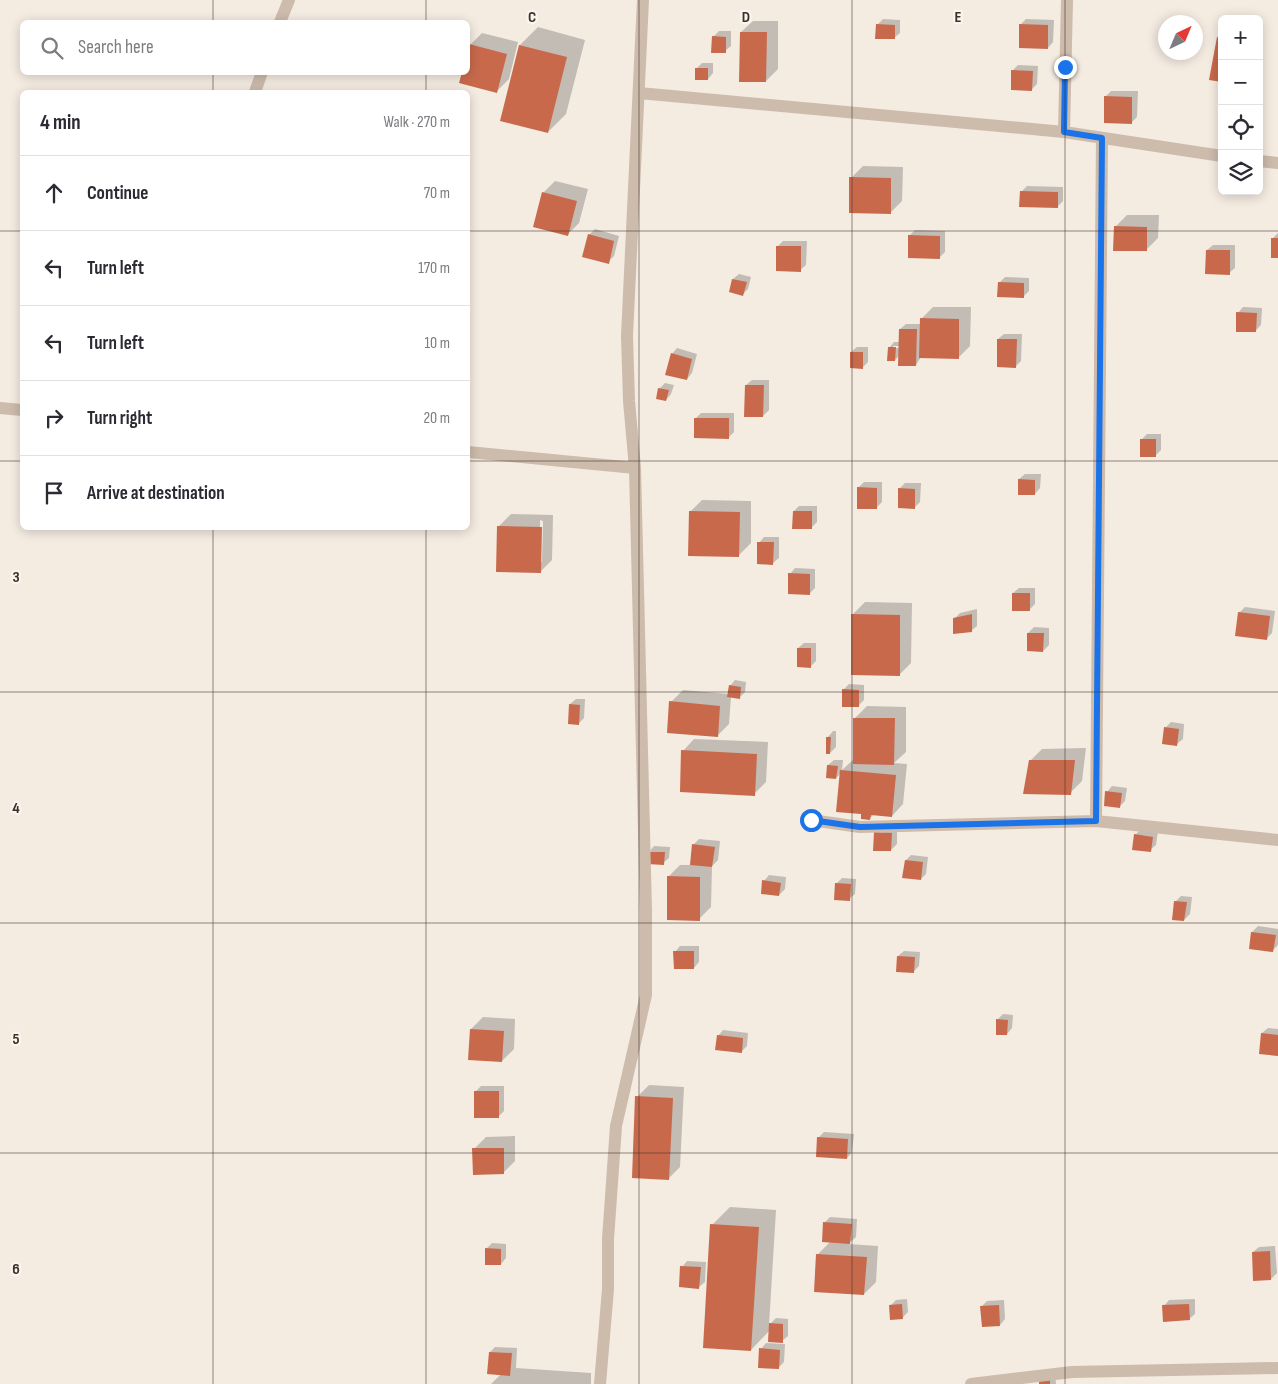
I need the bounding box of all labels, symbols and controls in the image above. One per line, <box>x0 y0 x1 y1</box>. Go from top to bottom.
text: C <box>528 8 536 27</box>
text: D <box>742 8 750 27</box>
text: E <box>955 8 962 27</box>
north arrow <box>1158 15 1203 60</box>
map controls <box>1218 15 1263 195</box>
button: + <box>1218 15 1263 60</box>
search box <box>20 20 470 75</box>
icon: search <box>38 34 66 62</box>
text: Search here <box>78 36 154 59</box>
route end <box>1054 56 1077 79</box>
button: − <box>1218 60 1263 105</box>
button: locate <box>1218 105 1263 150</box>
text: 4 min <box>40 110 81 135</box>
text: Walk · 270 m <box>384 113 450 132</box>
button: layers <box>1218 150 1263 195</box>
icon: ahead <box>40 179 68 207</box>
text: Continue <box>87 182 148 205</box>
text: 70 m <box>424 184 450 203</box>
icon: left <box>40 254 68 282</box>
text: Turn left <box>87 257 144 280</box>
text: 170 m <box>418 259 450 278</box>
icon: left <box>40 329 68 357</box>
text: Turn left <box>87 332 144 355</box>
text: 10 m <box>424 334 450 353</box>
icon: right <box>40 404 68 432</box>
text: Turn right <box>87 407 152 430</box>
text: 20 m <box>423 409 450 428</box>
icon: arrive <box>40 479 68 507</box>
text: Arrive at destination <box>87 482 225 505</box>
text: 3 <box>12 568 20 587</box>
text: 4 <box>12 799 20 818</box>
route start <box>800 809 823 832</box>
text: 5 <box>12 1030 20 1049</box>
text: 6 <box>12 1260 20 1279</box>

